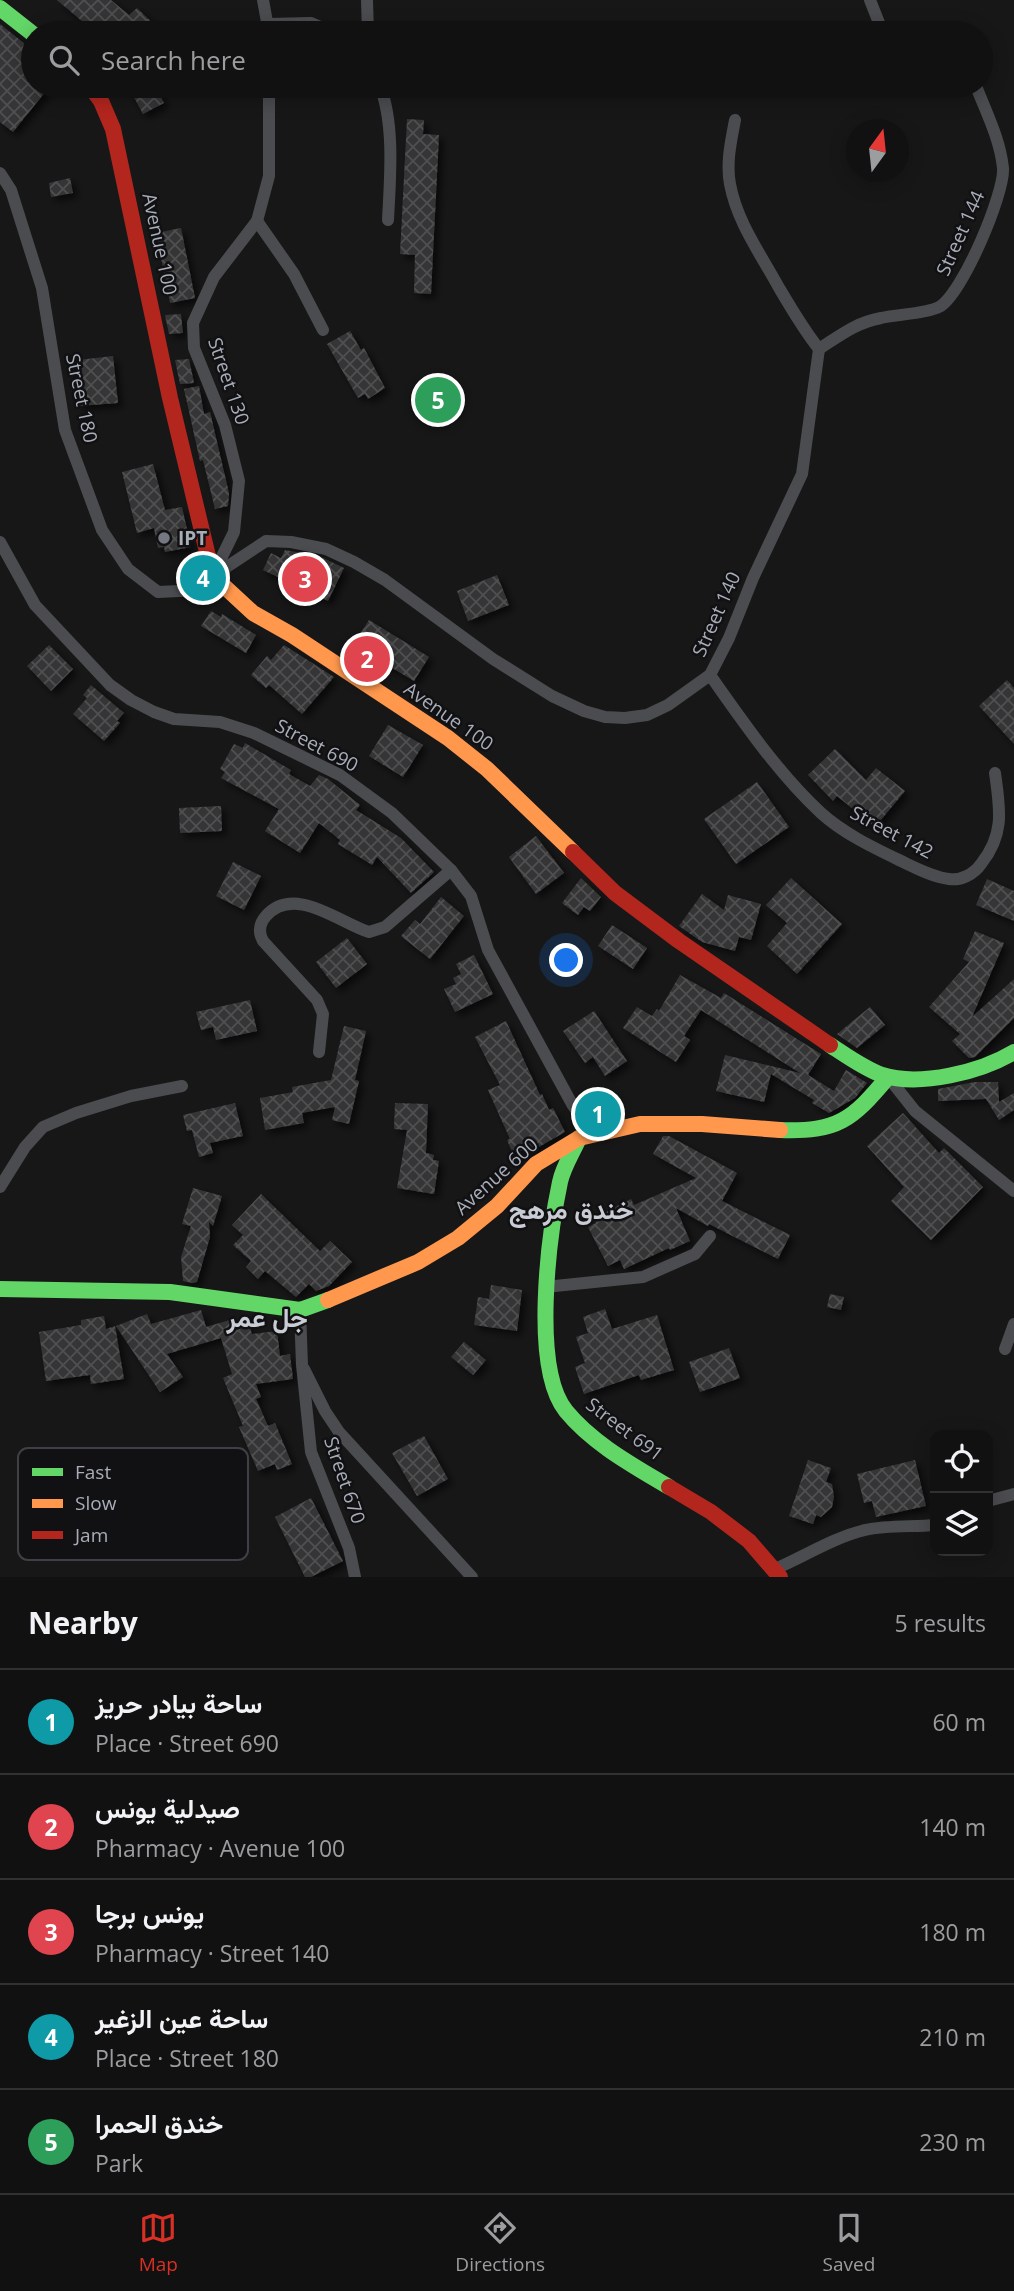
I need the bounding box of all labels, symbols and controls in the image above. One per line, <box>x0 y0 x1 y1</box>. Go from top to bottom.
search box <box>21 21 993 98</box>
icon: search <box>45 41 83 79</box>
text: Search here <box>101 42 246 78</box>
north arrow <box>846 119 909 182</box>
street label: Street 144 <box>930 186 990 280</box>
street label: Avenue 100 <box>137 191 183 297</box>
street label: Street 130 <box>202 334 256 428</box>
street label: Street 180 <box>60 351 104 445</box>
pin: 5 <box>415 374 461 426</box>
place label: IPT <box>178 525 207 551</box>
marker: IPT <box>156 530 172 546</box>
pin: 4 <box>180 552 226 604</box>
pin: 3 <box>282 553 328 605</box>
street label: Street 140 <box>686 567 746 661</box>
pin: 2 <box>344 633 390 685</box>
street label: Avenue 100 <box>399 676 499 756</box>
street label: Street 690 <box>271 712 363 778</box>
street label: Street 142 <box>846 799 938 865</box>
your location <box>549 943 583 977</box>
pin: 1 <box>575 1088 621 1140</box>
street label: Avenue 600 <box>449 1132 543 1220</box>
district label: خندق مرهج <box>509 1191 633 1228</box>
district label: جل عمر <box>225 1299 308 1335</box>
street label: Street 691 <box>581 1391 669 1467</box>
map controls <box>930 1430 993 1556</box>
button: locate <box>930 1430 993 1493</box>
street label: Street 670 <box>318 1433 372 1527</box>
legend <box>18 1448 248 1560</box>
text: Fast <box>75 1459 111 1485</box>
text: Slow <box>75 1490 117 1516</box>
button: layers <box>930 1493 993 1556</box>
text: Jam <box>73 1522 108 1548</box>
text: Nearby <box>28 1602 138 1643</box>
text: 5 results <box>895 1607 986 1639</box>
text: ساحة بيادر حريز <box>95 1685 262 1721</box>
text: 1 <box>44 1706 58 1738</box>
text: 60 m <box>932 1706 986 1738</box>
text: Place · Street 690 <box>95 1727 279 1759</box>
text: صيدلية يونس <box>95 1790 240 1826</box>
text: 2 <box>44 1811 58 1843</box>
text: 140 m <box>919 1811 986 1843</box>
text: Pharmacy · Avenue 100 <box>95 1832 345 1864</box>
text: يونس برجا <box>95 1895 204 1931</box>
text: 3 <box>44 1916 58 1948</box>
text: 180 m <box>919 1916 986 1948</box>
text: Pharmacy · Street 140 <box>95 1937 329 1969</box>
text: ساحة عين الزغير <box>95 2000 268 2036</box>
text: 4 <box>44 2021 58 2053</box>
text: 210 m <box>919 2021 986 2053</box>
text: Place · Street 180 <box>95 2042 279 2074</box>
text: خندق الحمرا <box>95 2105 223 2141</box>
text: 5 <box>44 2126 58 2158</box>
text: 230 m <box>919 2126 986 2158</box>
text: Park <box>95 2147 143 2179</box>
tab: Map <box>139 2209 178 2277</box>
tab: Directions <box>455 2209 545 2277</box>
tab: Saved <box>823 2209 875 2277</box>

